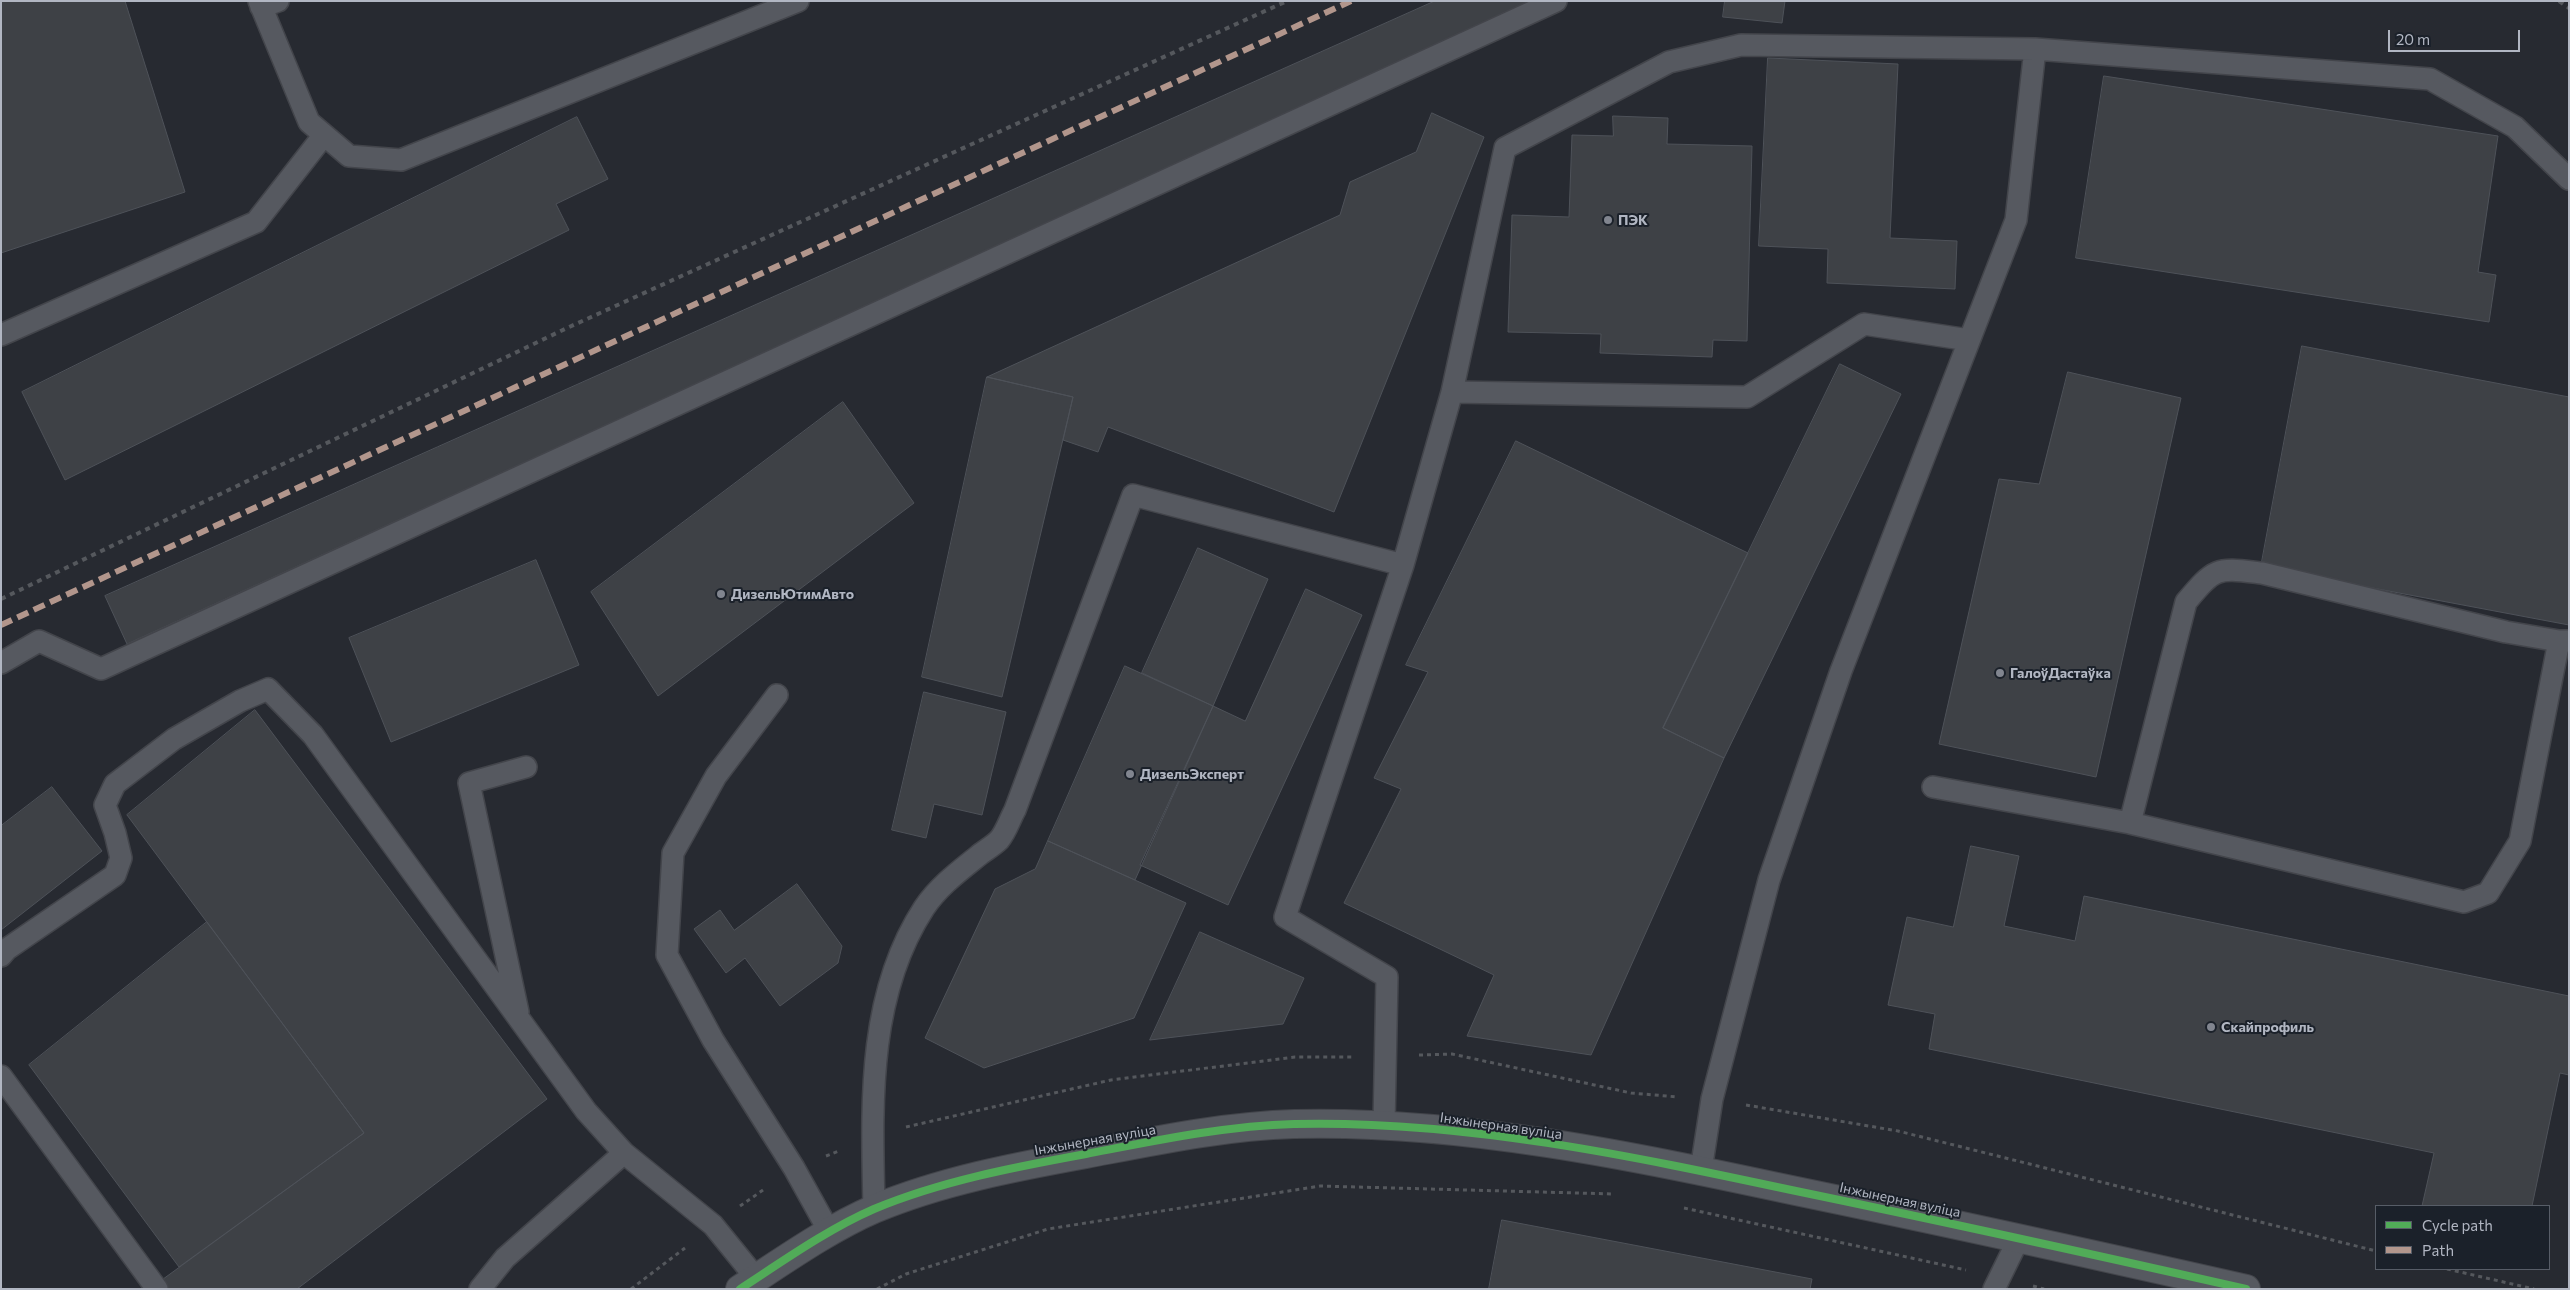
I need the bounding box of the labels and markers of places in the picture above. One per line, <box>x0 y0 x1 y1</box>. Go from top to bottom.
place label: ПЭК <box>1618 212 1648 228</box>
marker: ПЭК <box>1602 214 1614 226</box>
place label: ДизельЮтимАвто <box>731 586 854 602</box>
marker: ДизельЮтимАвто <box>715 588 727 600</box>
place label: ГалоўДастаўка <box>2010 665 2111 681</box>
marker: ГалоўДастаўка <box>1994 667 2006 679</box>
place label: ДизельЭксперт <box>1140 766 1244 782</box>
marker: ДизельЭксперт <box>1124 768 1136 780</box>
place label: Скайпрофиль <box>2221 1019 2314 1035</box>
marker: Скайпрофиль <box>2205 1021 2217 1033</box>

